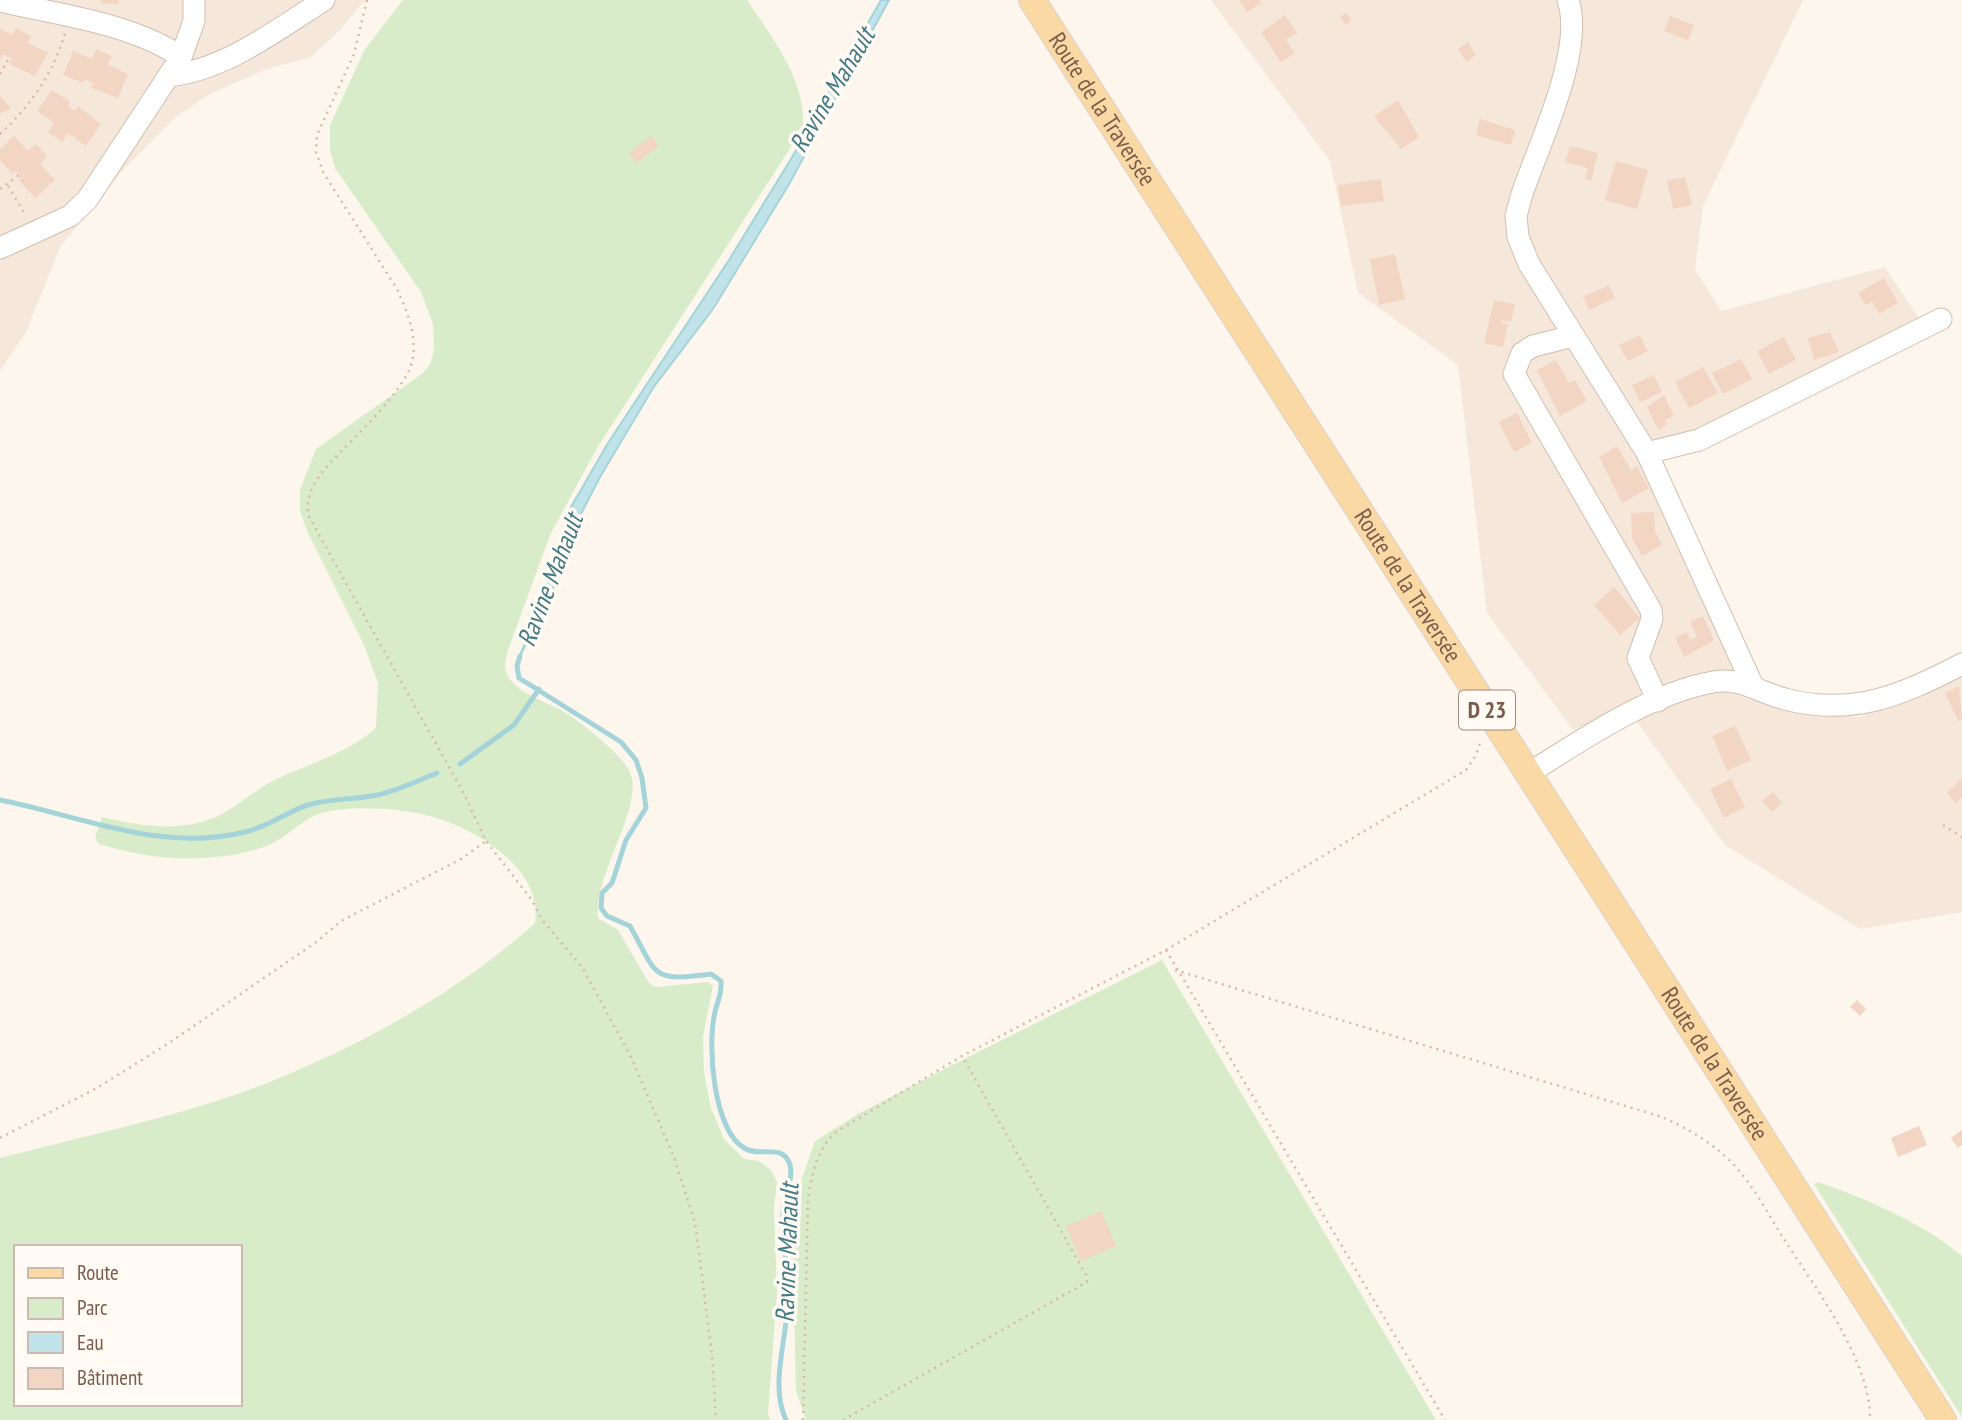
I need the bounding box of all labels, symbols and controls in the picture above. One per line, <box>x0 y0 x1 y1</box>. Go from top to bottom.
water label: Ravine Mahault <box>781 19 883 158</box>
street label: Route de la Traversée <box>1042 27 1163 192</box>
street label: Route de la Traversée <box>1348 503 1469 668</box>
water label: Ravine Mahault <box>509 506 591 651</box>
road number: D 23 <box>1459 690 1515 730</box>
street label: Route de la Traversée <box>1654 981 1776 1146</box>
water label: Ravine Mahault <box>768 1180 806 1323</box>
legend <box>14 1245 242 1406</box>
text: Route <box>77 1259 119 1286</box>
text: Parc <box>77 1294 108 1321</box>
text: Eau <box>77 1329 104 1356</box>
text: Bâtiment <box>77 1364 143 1391</box>

